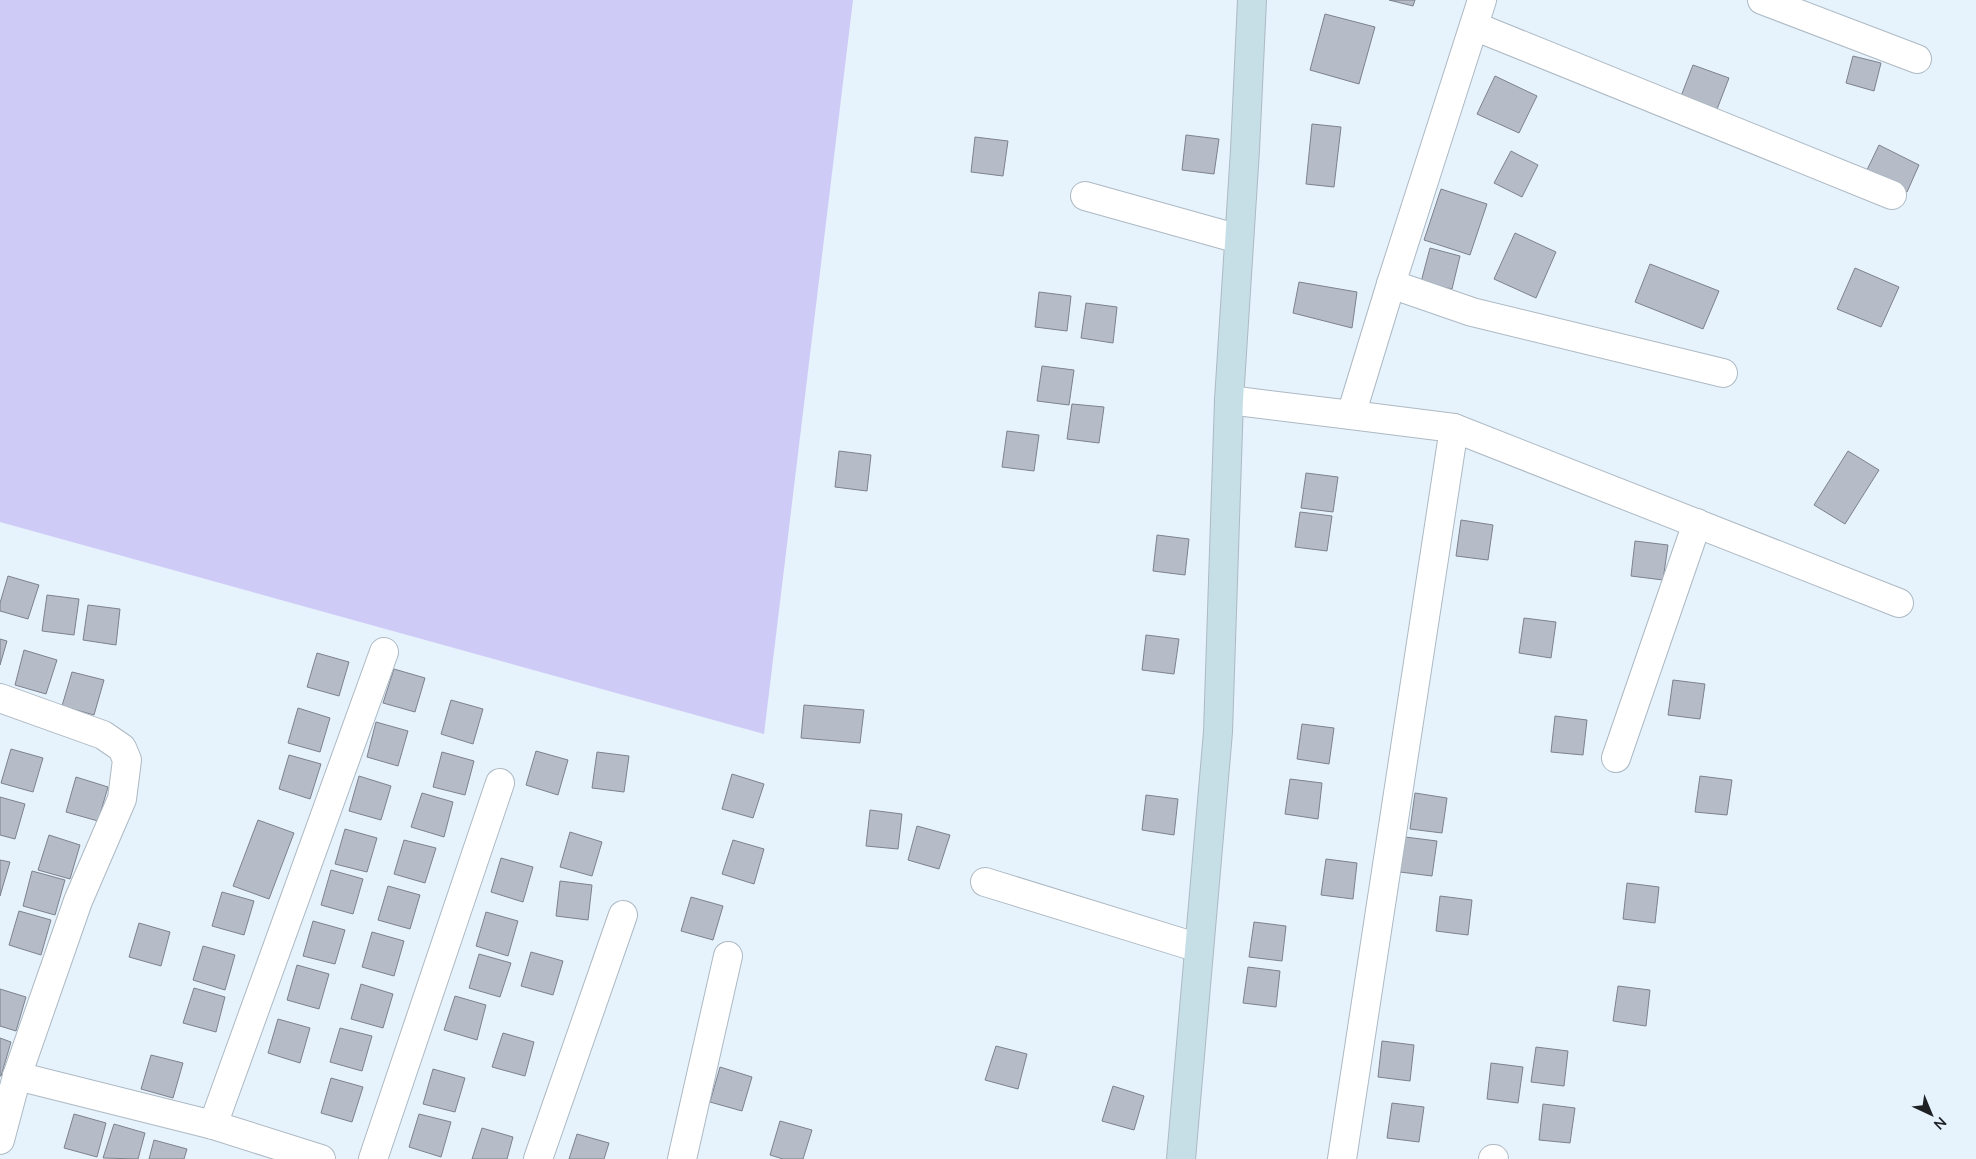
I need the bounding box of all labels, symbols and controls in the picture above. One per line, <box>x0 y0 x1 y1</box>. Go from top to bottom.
north arrow <box>1906 1089 1956 1139</box>
text: N <box>1931 1114 1950 1134</box>

